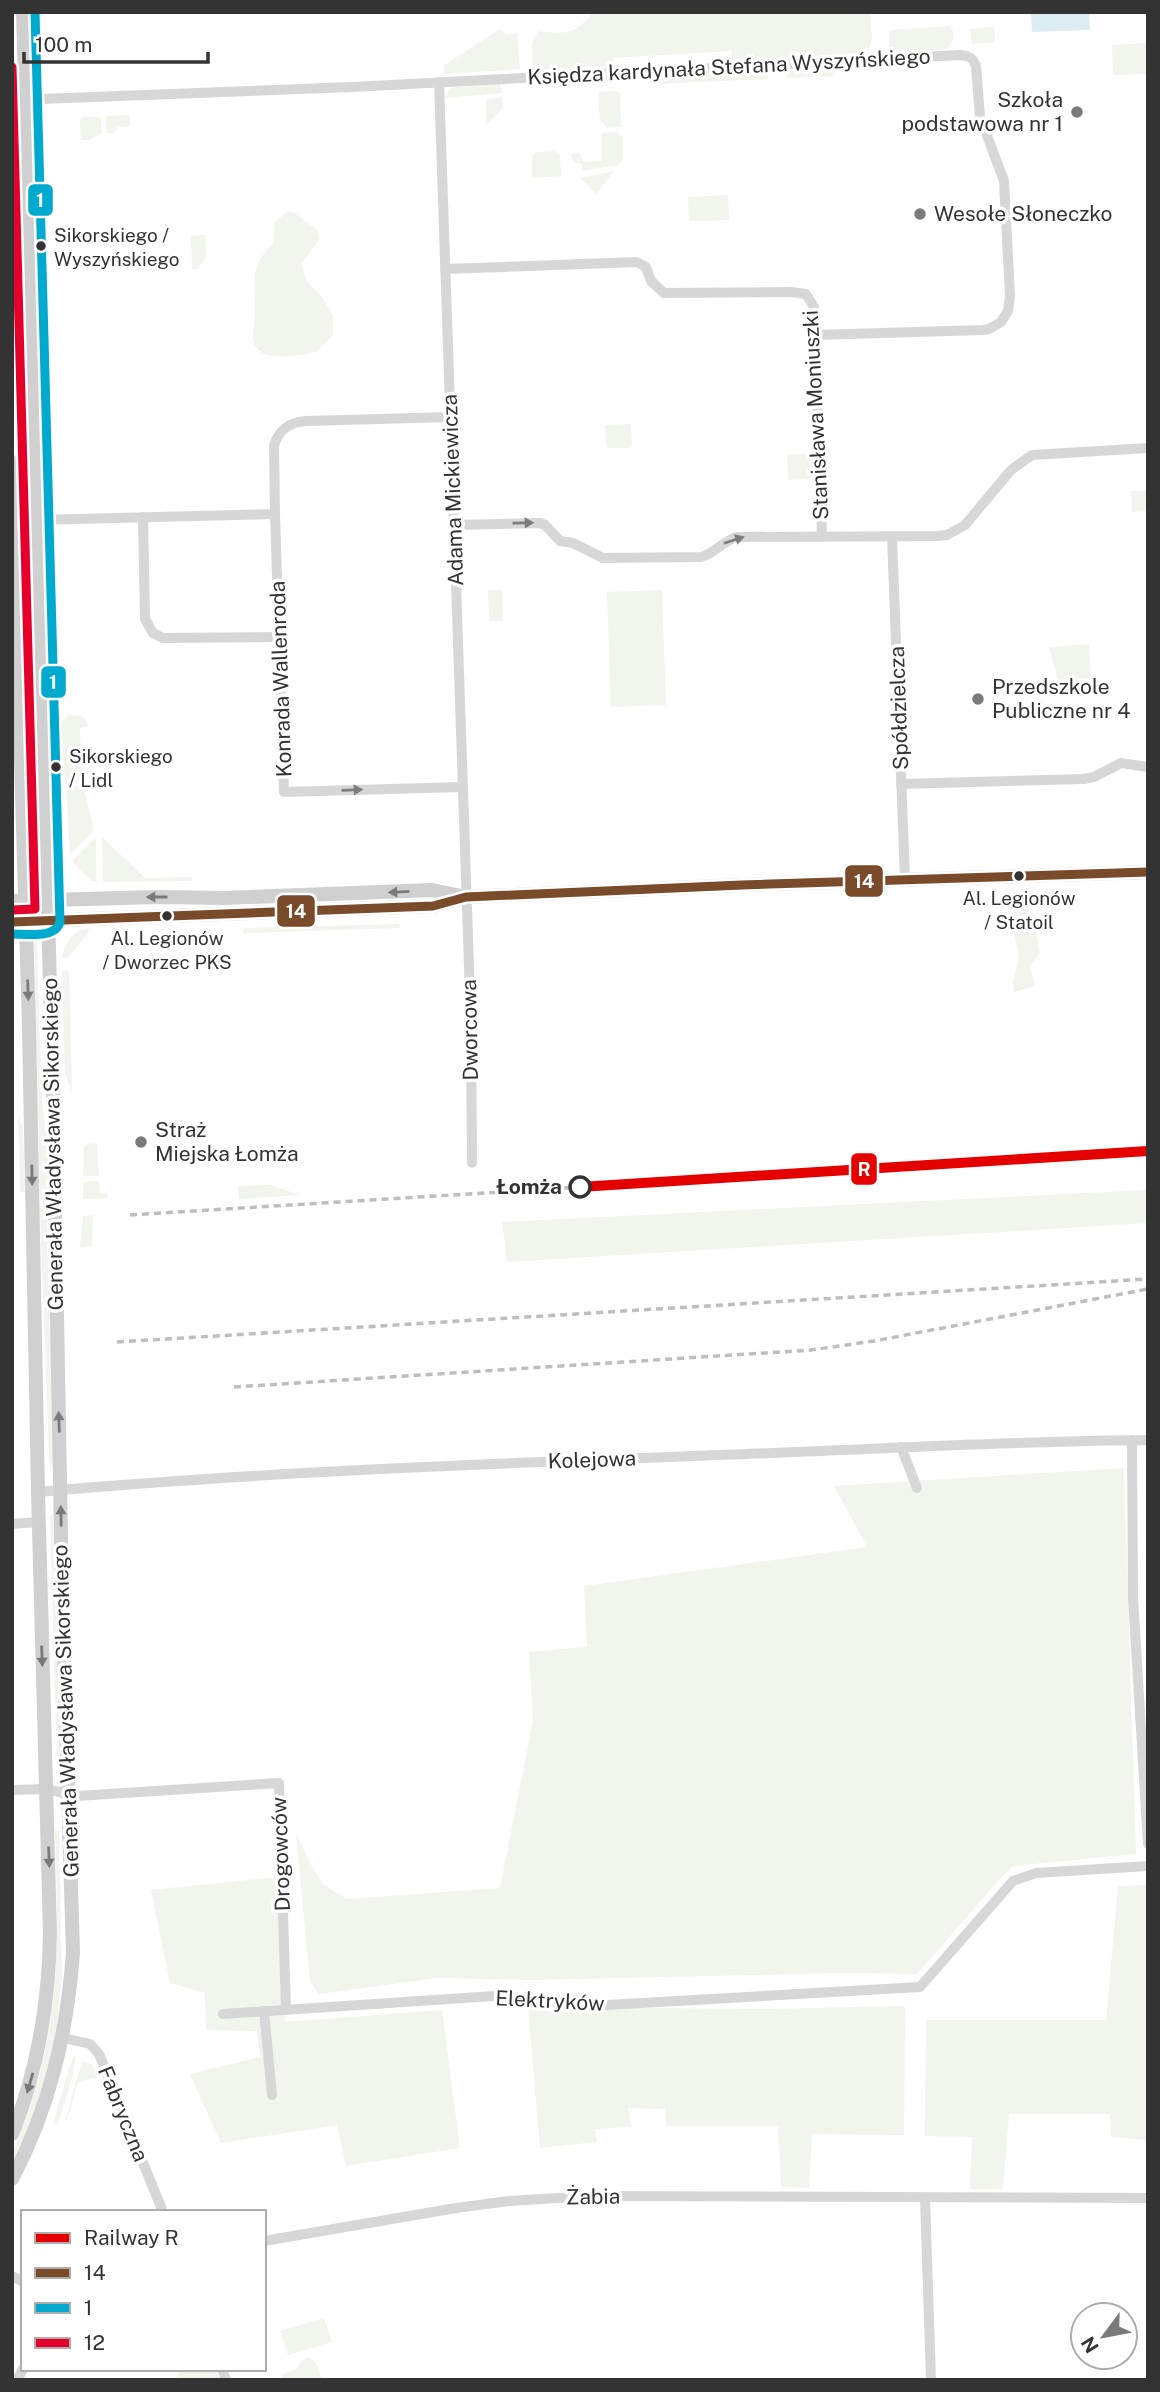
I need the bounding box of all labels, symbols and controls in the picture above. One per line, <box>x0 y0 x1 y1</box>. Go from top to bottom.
scale bar <box>24 21 208 65</box>
text: 100 m <box>35 32 92 57</box>
street label: Księdza kardynała Stefana Wyszyńskiego <box>527 43 931 90</box>
place label: Szkoła podstawowa nr 1 <box>902 87 1063 136</box>
marker: Szkoła podstawowa nr 1 <box>1069 104 1085 120</box>
line badge: 1 <box>27 183 54 217</box>
text: 1 <box>36 189 44 211</box>
place label: Wesołe Słoneczko <box>934 201 1112 226</box>
marker: Wesołe Słoneczko <box>912 206 928 222</box>
place label: Sikorskiego / Wyszyńskiego <box>54 224 180 270</box>
marker: Sikorskiego / Wyszyńskiego <box>34 239 48 253</box>
street label: Stanisława Moniuszki <box>798 310 833 521</box>
street label: Adama Mickiewicza <box>437 394 468 586</box>
one-way arrow <box>512 517 534 529</box>
one-way arrow <box>724 535 745 545</box>
street label: Konrada Wallenroda <box>265 580 296 778</box>
street label: Spółdzielcza <box>884 646 913 770</box>
line badge: 1 <box>40 665 67 699</box>
text: 1 <box>49 671 57 693</box>
place label: Przedszkole Publiczne nr 4 <box>992 674 1130 723</box>
marker: Przedszkole Publiczne nr 4 <box>970 691 986 707</box>
place label: Sikorskiego / Lidl <box>69 745 173 791</box>
marker: Sikorskiego / Lidl <box>49 760 63 774</box>
one-way arrow <box>342 785 364 796</box>
line badge: 14 <box>844 864 884 898</box>
marker: Al. Legionów / Statoil <box>1012 869 1026 883</box>
text: 14 <box>854 870 874 892</box>
one-way arrow <box>388 886 410 897</box>
place label: Al. Legionów / Statoil <box>962 887 1076 933</box>
one-way arrow <box>146 891 168 903</box>
line badge: 14 <box>276 894 316 928</box>
text: 14 <box>286 900 306 922</box>
marker: Al. Legionów / Dworzec PKS <box>160 909 174 923</box>
place label: Al. Legionów / Dworzec PKS <box>102 927 232 973</box>
street label: Generała Władysława Sikorskiego <box>37 977 68 1311</box>
one-way arrow <box>22 979 34 1001</box>
street label: Dworcowa <box>456 979 483 1081</box>
place label: Straż Miejska Łomża <box>155 1117 299 1166</box>
marker: Straż Miejska Łomża <box>133 1134 149 1150</box>
line badge: R <box>850 1152 878 1186</box>
text: R <box>857 1158 871 1180</box>
one-way arrow <box>26 1165 37 1187</box>
place label: Łomża <box>496 1174 562 1199</box>
marker: Łomża <box>569 1176 591 1198</box>
one-way arrow <box>54 1410 65 1432</box>
street label: Kolejowa <box>547 1445 637 1474</box>
one-way arrow <box>56 1505 67 1527</box>
street label: Generała Władysława Sikorskiego <box>47 1544 84 1878</box>
one-way arrow <box>37 1645 48 1667</box>
street label: Drogowców <box>266 1796 295 1912</box>
one-way arrow <box>43 1846 54 1868</box>
street label: Elektryków <box>495 1985 605 2016</box>
street label: Fabryczna <box>93 2062 154 2165</box>
one-way arrow <box>24 2072 34 2093</box>
street label: Żabia <box>566 2184 620 2209</box>
legend <box>21 2210 266 2371</box>
text: Railway R <box>84 2225 179 2250</box>
text: 14 <box>84 2260 106 2285</box>
text: 1 <box>84 2295 93 2320</box>
north arrow <box>1069 2301 1139 2371</box>
text: 12 <box>84 2330 105 2355</box>
text: N <box>1076 2333 1103 2357</box>

